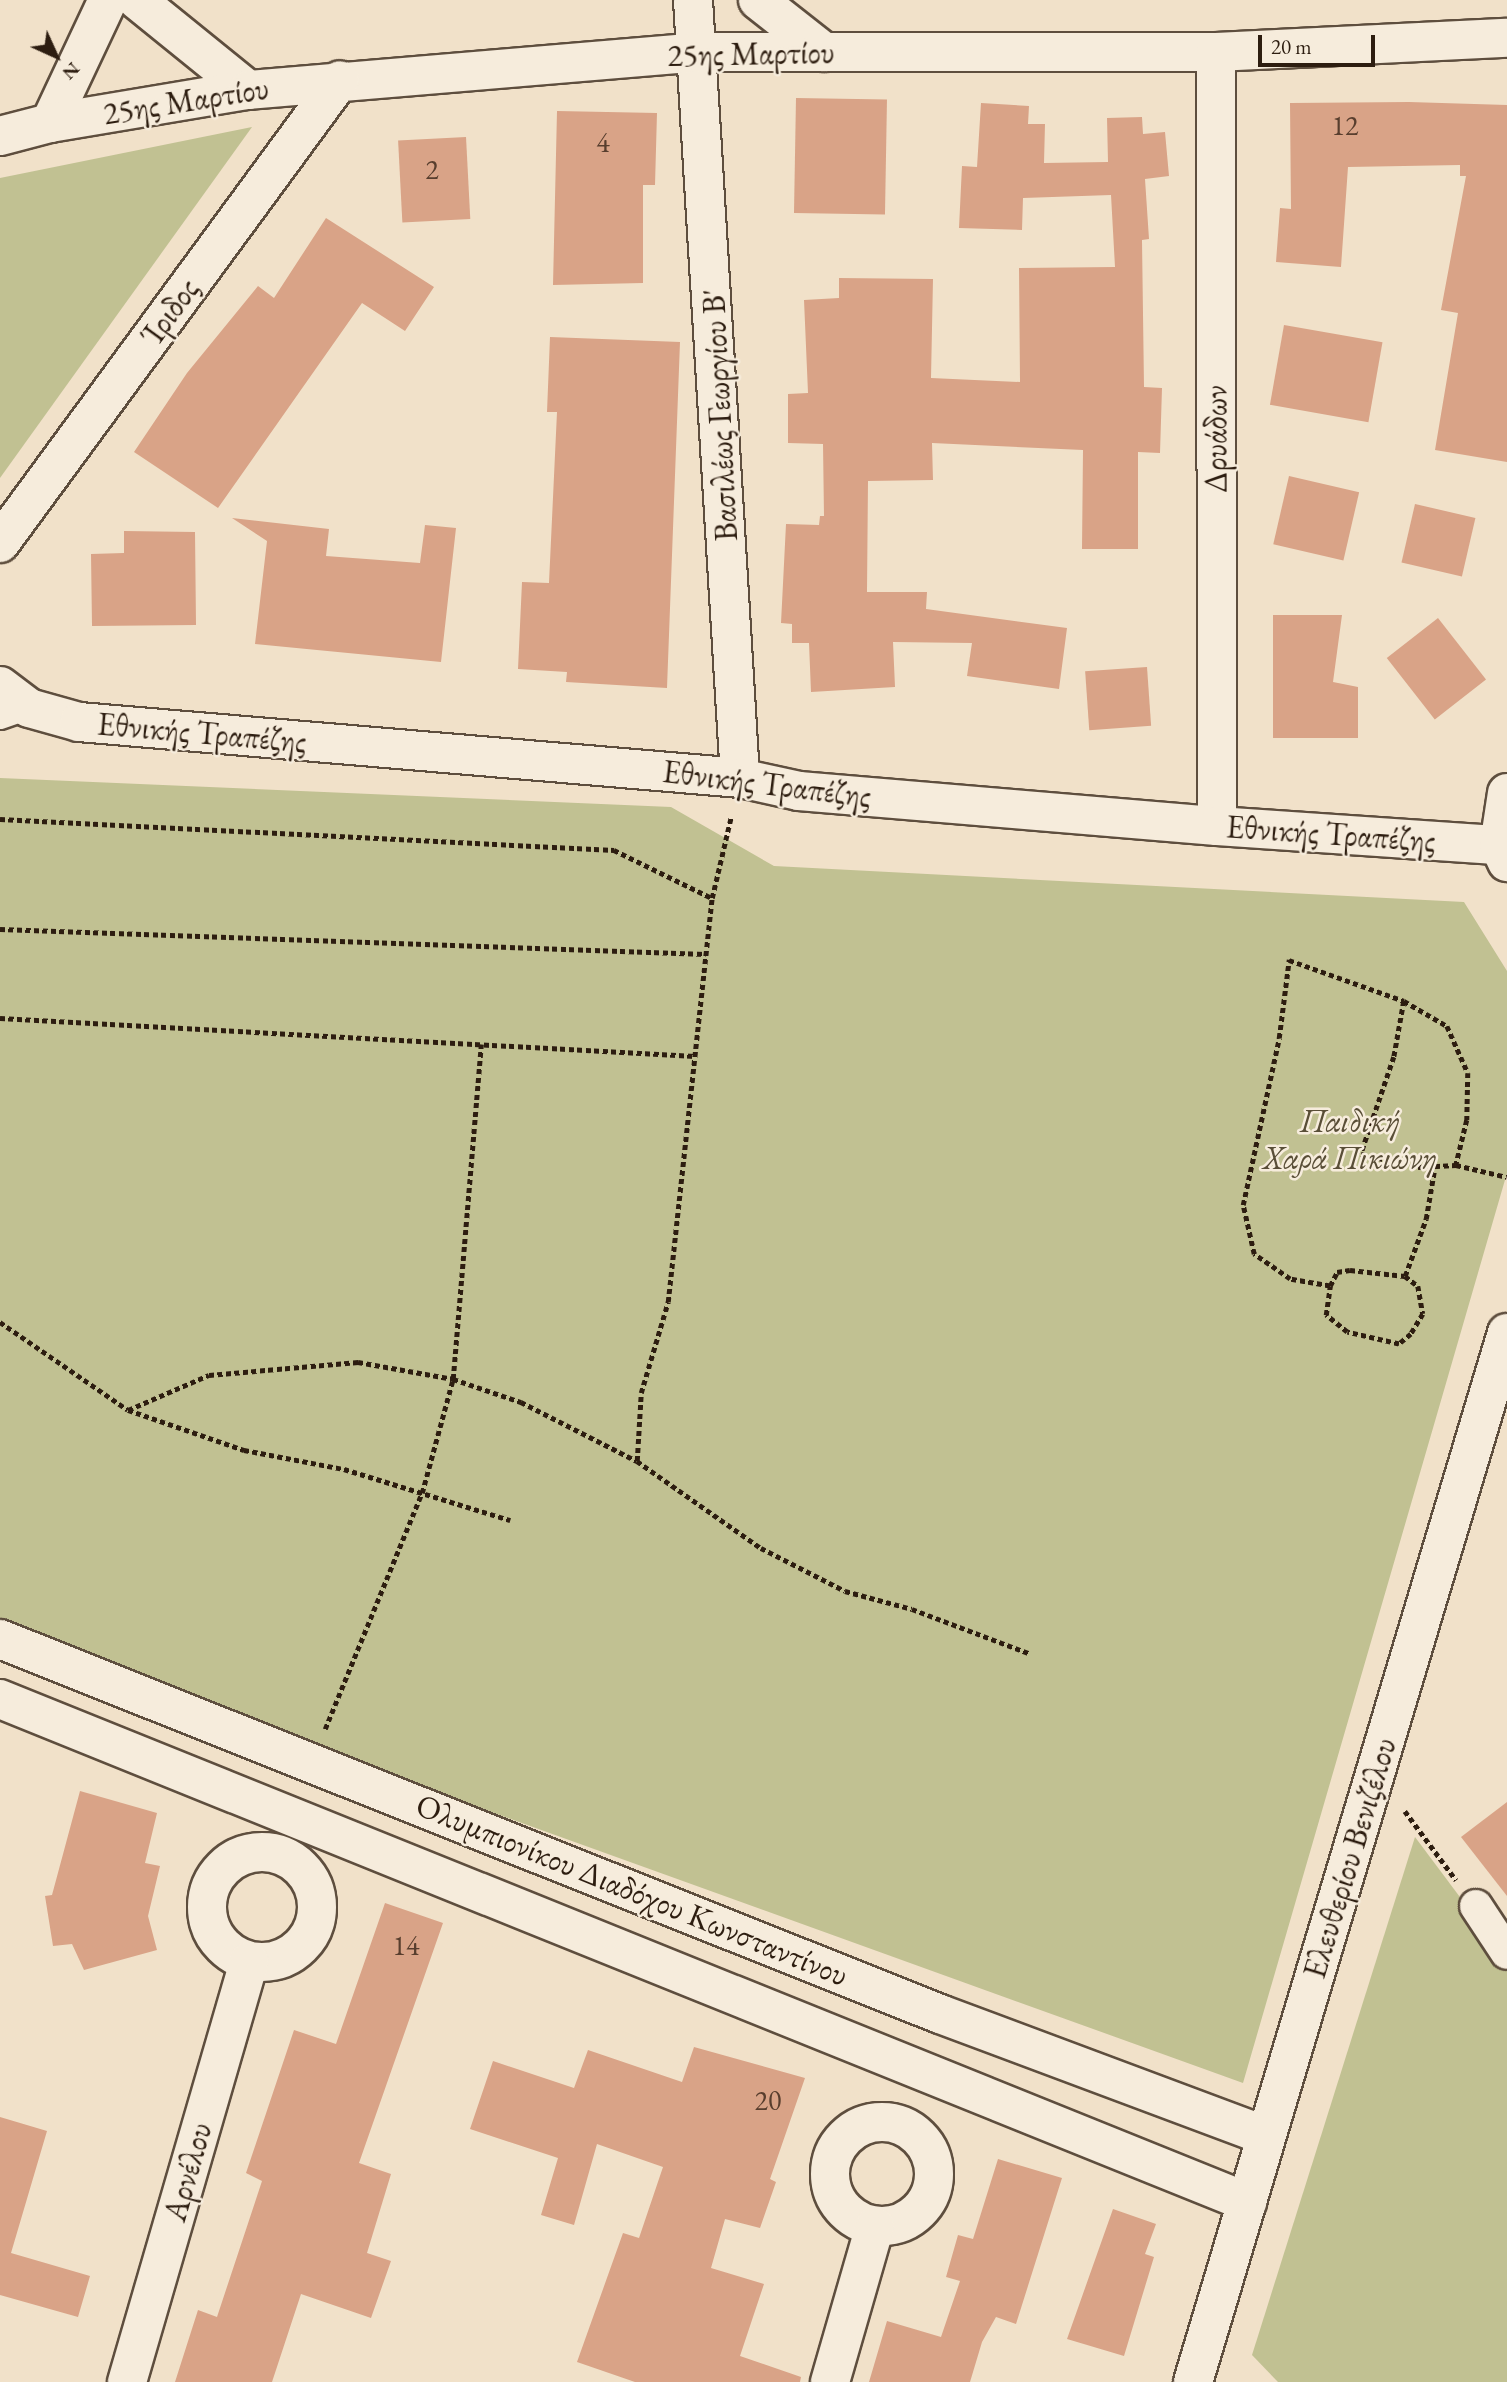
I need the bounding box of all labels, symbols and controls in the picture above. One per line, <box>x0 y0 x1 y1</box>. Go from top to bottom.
north arrow <box>21 21 91 91</box>
scale bar <box>1262 21 1379 65</box>
street label: 25ης Μαρτίου <box>667 33 835 75</box>
text: 20 m <box>1271 33 1312 60</box>
text: N <box>57 57 85 85</box>
street label: 25ης Μαρτίου <box>100 69 272 133</box>
house number: 12 <box>1332 108 1358 142</box>
house number: 4 <box>596 125 610 159</box>
house number: 2 <box>425 152 439 186</box>
street label: Ίριδος <box>133 271 207 353</box>
street label: Βασιλέως Γεωργίου Β' <box>694 288 746 542</box>
street label: Δρυάδων <box>1197 385 1235 493</box>
street label: Εθνικής Τραπέζης <box>96 705 308 761</box>
street label: Εθνικής Τραπέζης <box>661 752 873 816</box>
street label: Εθνικής Τραπέζης <box>1225 808 1437 860</box>
park label: Παιδική Χαρά Πικιώνη <box>1263 1103 1437 1178</box>
street label: Ελευθερίου Βενιζέλου <box>1295 1733 1405 1983</box>
street label: Ολυμπιονίκου Διαδόχου Κωνσταντίνου <box>411 1786 853 1994</box>
house number: 14 <box>393 1928 419 1962</box>
house number: 20 <box>755 2083 781 2117</box>
street label: Αρνέλου <box>156 2118 220 2226</box>

